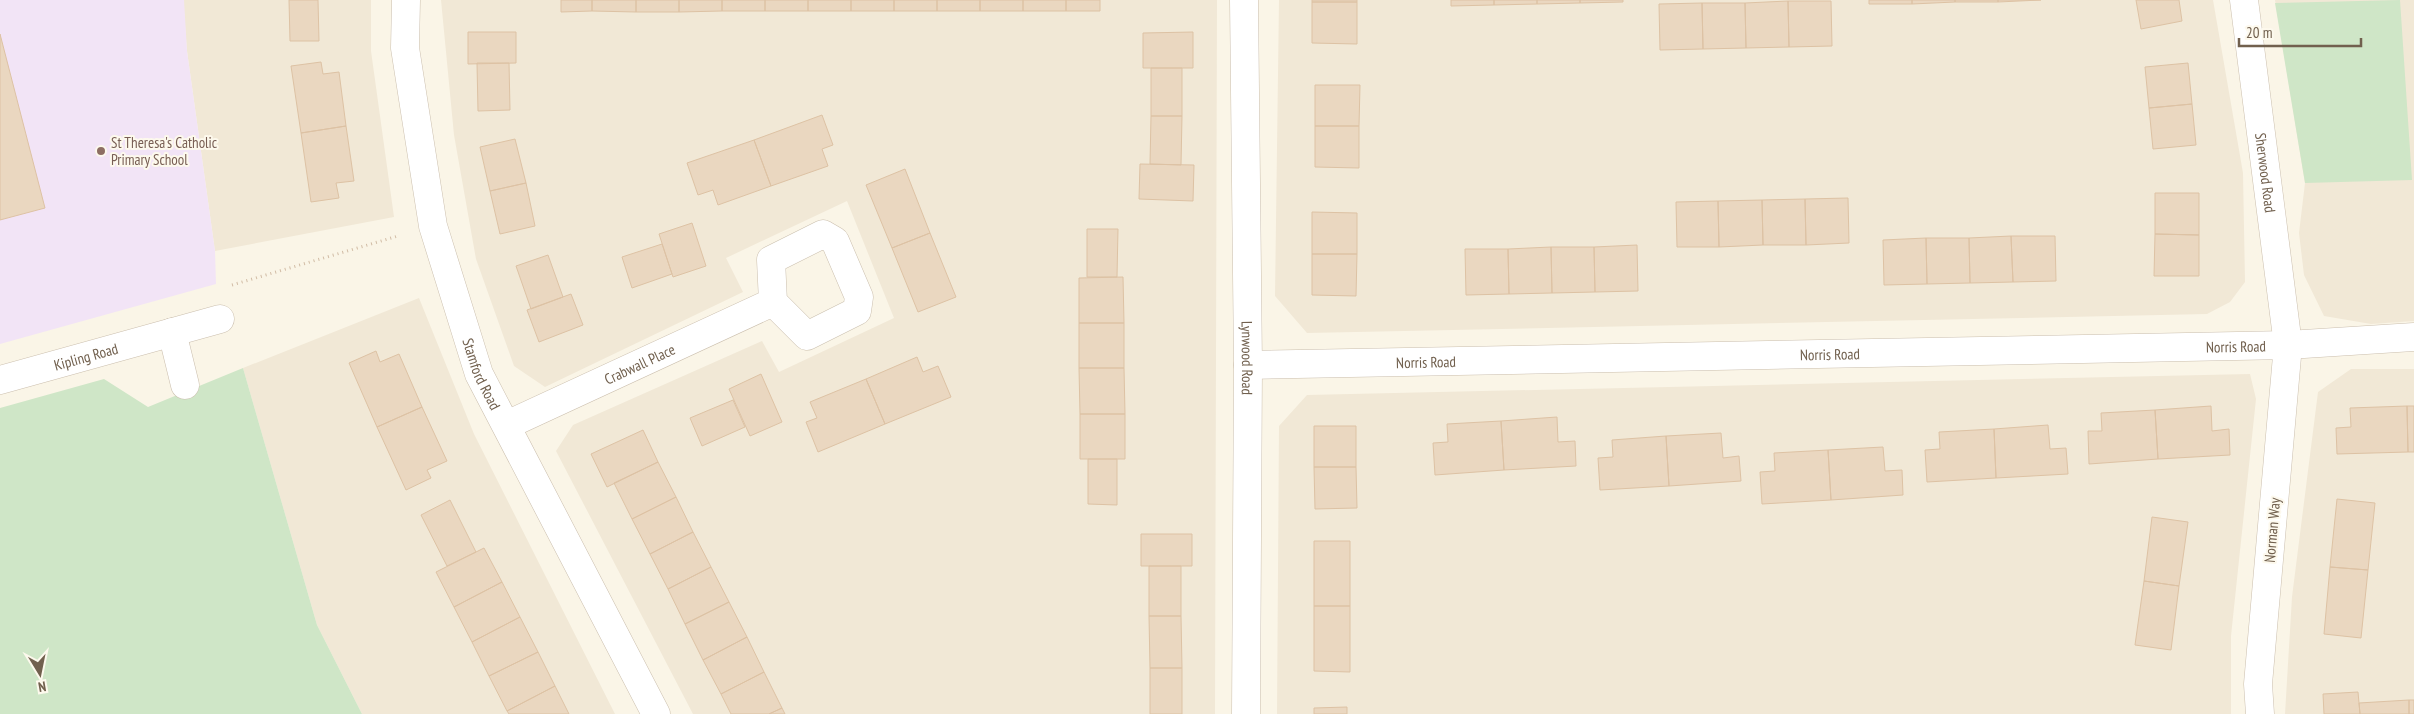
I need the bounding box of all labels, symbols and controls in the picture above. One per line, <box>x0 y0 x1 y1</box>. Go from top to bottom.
scale bar <box>2239 15 2362 47</box>
text: 20 m <box>2246 23 2272 42</box>
street label: Sherwood Road <box>2252 132 2281 214</box>
place label: St Theresa's Catholic Primary School <box>111 133 218 169</box>
marker: St Theresa's Catholic Primary School <box>95 145 107 157</box>
street label: Lynwood Road <box>1238 321 1258 395</box>
street label: Stamford Road <box>459 336 505 413</box>
street label: Norris Road <box>2206 336 2266 356</box>
street label: Kipling Road <box>51 338 120 374</box>
street label: Crabwall Place <box>601 339 678 388</box>
street label: Norris Road <box>1800 344 1860 364</box>
street label: Norris Road <box>1396 352 1456 372</box>
street label: Norman Way <box>2260 496 2284 563</box>
north arrow <box>15 649 65 699</box>
text: N <box>37 677 48 696</box>

